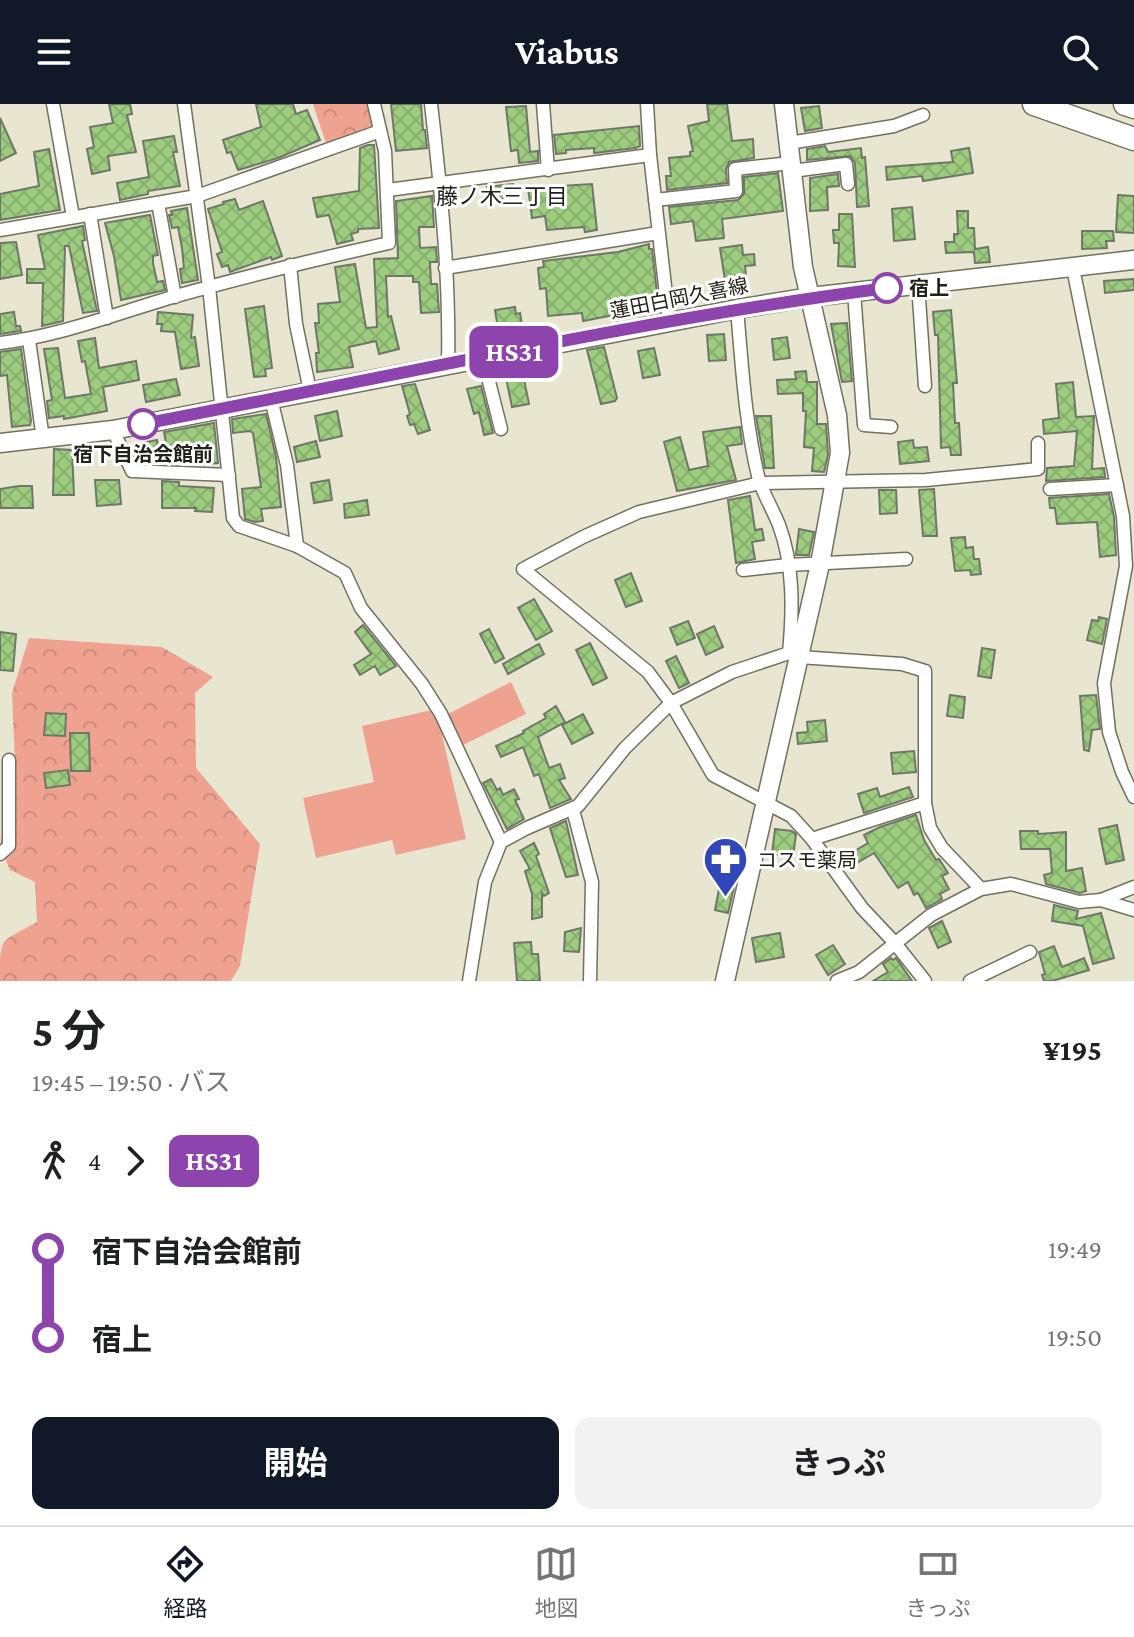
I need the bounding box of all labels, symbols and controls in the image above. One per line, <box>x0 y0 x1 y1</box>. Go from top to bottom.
icon: menu <box>32 30 76 74</box>
icon: search <box>1058 30 1102 74</box>
text: Viabus <box>515 32 619 72</box>
district label: 藤ノ木三丁目 <box>436 184 568 209</box>
marker: 宿上 <box>872 273 902 303</box>
street label: 蓮田白岡久喜線 <box>608 274 750 322</box>
place label: 宿上 <box>909 277 949 299</box>
line badge: HS31 <box>458 326 570 378</box>
text: HS31 <box>485 336 543 367</box>
marker: 宿下自治会館前 <box>128 409 158 439</box>
place label: 宿下自治会館前 <box>73 443 213 465</box>
pharmacy icon: コスモ薬局 <box>702 836 750 899</box>
place label: コスモ薬局 <box>757 849 857 871</box>
text: 5 分 <box>32 1007 106 1055</box>
text: ¥195 <box>1043 1033 1102 1066</box>
text: 19:45 – 19:50 · バス <box>32 1068 230 1097</box>
icon: walk <box>32 1139 76 1183</box>
icon: forward <box>113 1139 157 1183</box>
text: HS31 <box>185 1145 243 1176</box>
text: 4 <box>88 1147 101 1176</box>
text: 宿下自治会館前 <box>92 1235 302 1268</box>
text: 19:49 <box>1048 1235 1102 1264</box>
text: 宿上 <box>92 1323 152 1356</box>
text: 19:50 <box>1047 1323 1102 1352</box>
button: 開始 <box>32 1417 559 1509</box>
button: きっぷ <box>575 1417 1102 1509</box>
tab: 経路 <box>163 1542 207 1622</box>
tab: 地図 <box>534 1542 578 1622</box>
tab: きっぷ <box>905 1542 971 1622</box>

